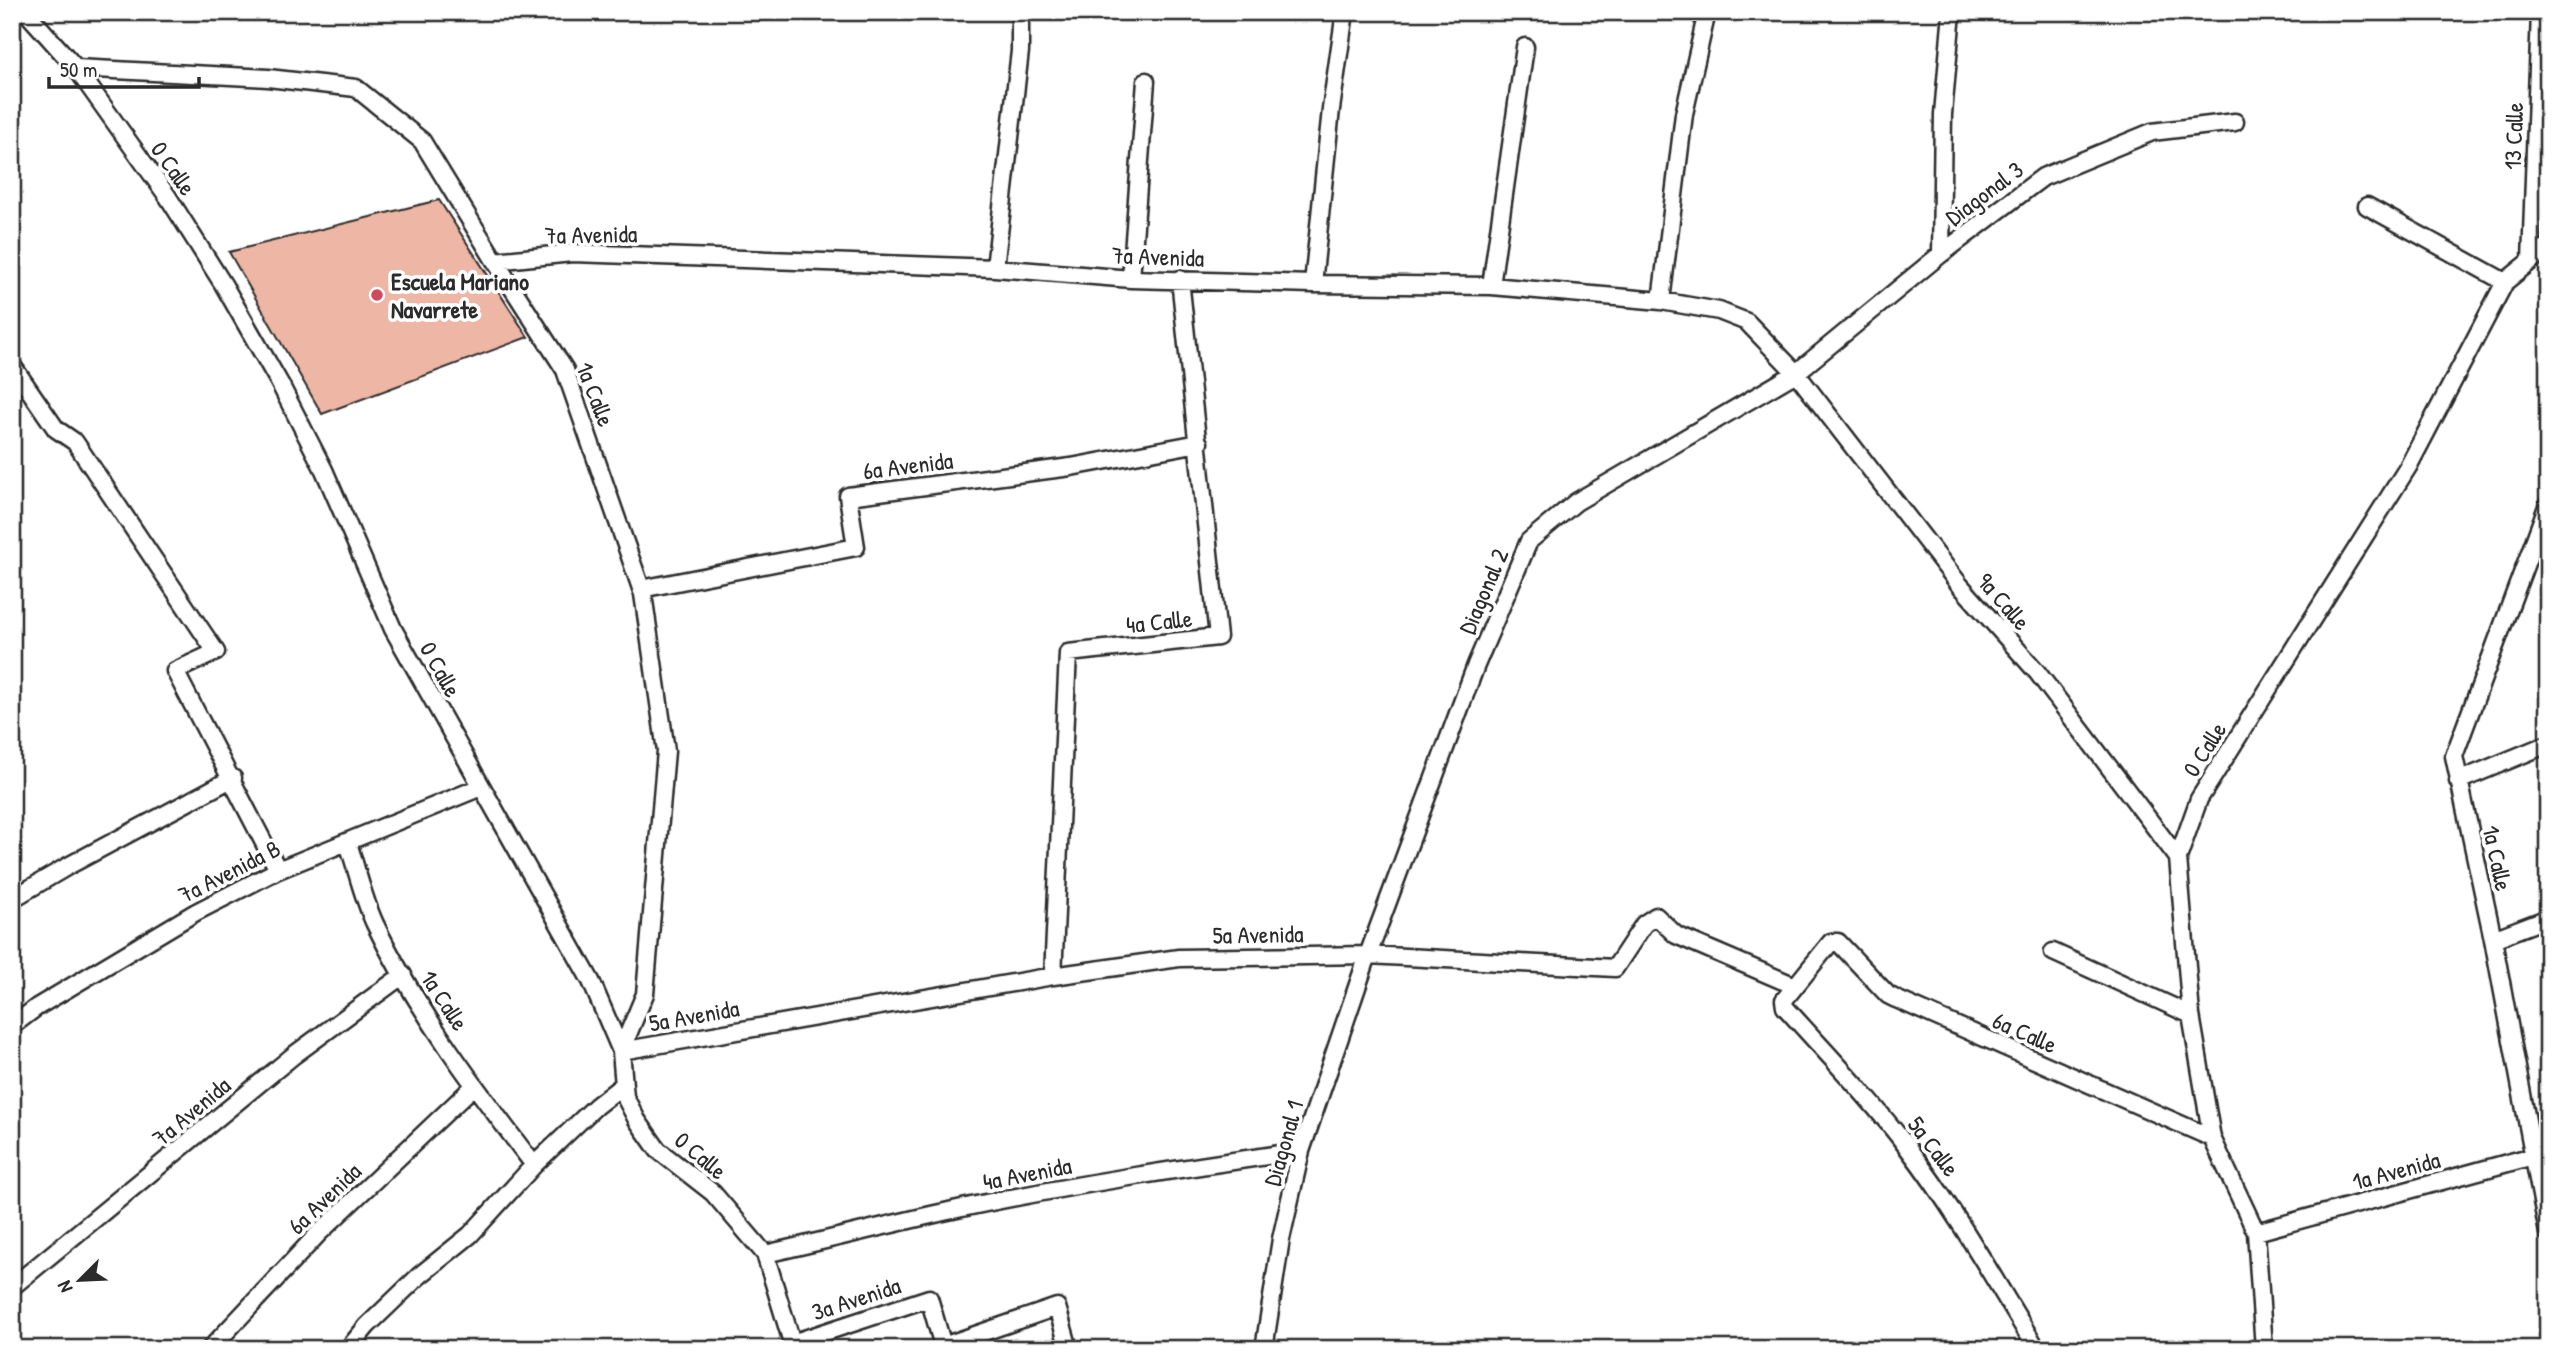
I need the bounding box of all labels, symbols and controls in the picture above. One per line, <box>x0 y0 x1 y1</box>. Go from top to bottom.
scale bar <box>49 46 200 90</box>
text: 50 m <box>60 55 97 84</box>
street label: 13 Calle <box>2496 101 2530 170</box>
street label: 0 Calle <box>144 135 204 202</box>
street label: Diagonal 3 <box>1939 153 2029 233</box>
street label: 7a Avenida <box>544 217 638 251</box>
street label: 7a Avenida <box>1111 238 1205 274</box>
place label: Escuela Mariano Navarrete <box>391 265 529 325</box>
marker: Escuela Mariano Navarrete <box>369 287 385 303</box>
street label: 1a Calle <box>569 357 623 431</box>
street label: 6a Avenida <box>861 444 955 486</box>
street label: Diagonal 2 <box>1451 543 1515 639</box>
street label: 9a Calle <box>1970 566 2038 637</box>
street label: 4a Calle <box>1124 602 1194 640</box>
street label: 0 Calle <box>413 636 469 703</box>
street label: 0 Calle <box>2175 715 2233 782</box>
street label: 1a Calle <box>2475 822 2521 894</box>
street label: 7a Avenida B <box>173 832 285 910</box>
street label: 5a Avenida <box>1212 917 1304 951</box>
street label: 1a Calle <box>414 964 477 1037</box>
street label: 5a Avenida <box>646 991 742 1039</box>
street label: 6a Calle <box>1988 1004 2062 1060</box>
street label: 7a Avenida <box>145 1069 237 1153</box>
street label: Diagonal 1 <box>1256 1097 1310 1189</box>
street label: 5a Calle <box>1901 1109 1967 1183</box>
street label: 0 Calle <box>668 1124 734 1186</box>
street label: 1a Avenida <box>2349 1143 2443 1197</box>
street label: 4a Avenida <box>980 1149 1074 1197</box>
street label: 6a Avenida <box>280 1155 368 1241</box>
north arrow <box>46 1246 116 1316</box>
street label: 3a Avenida <box>808 1269 904 1327</box>
text: N <box>51 1277 78 1297</box>

